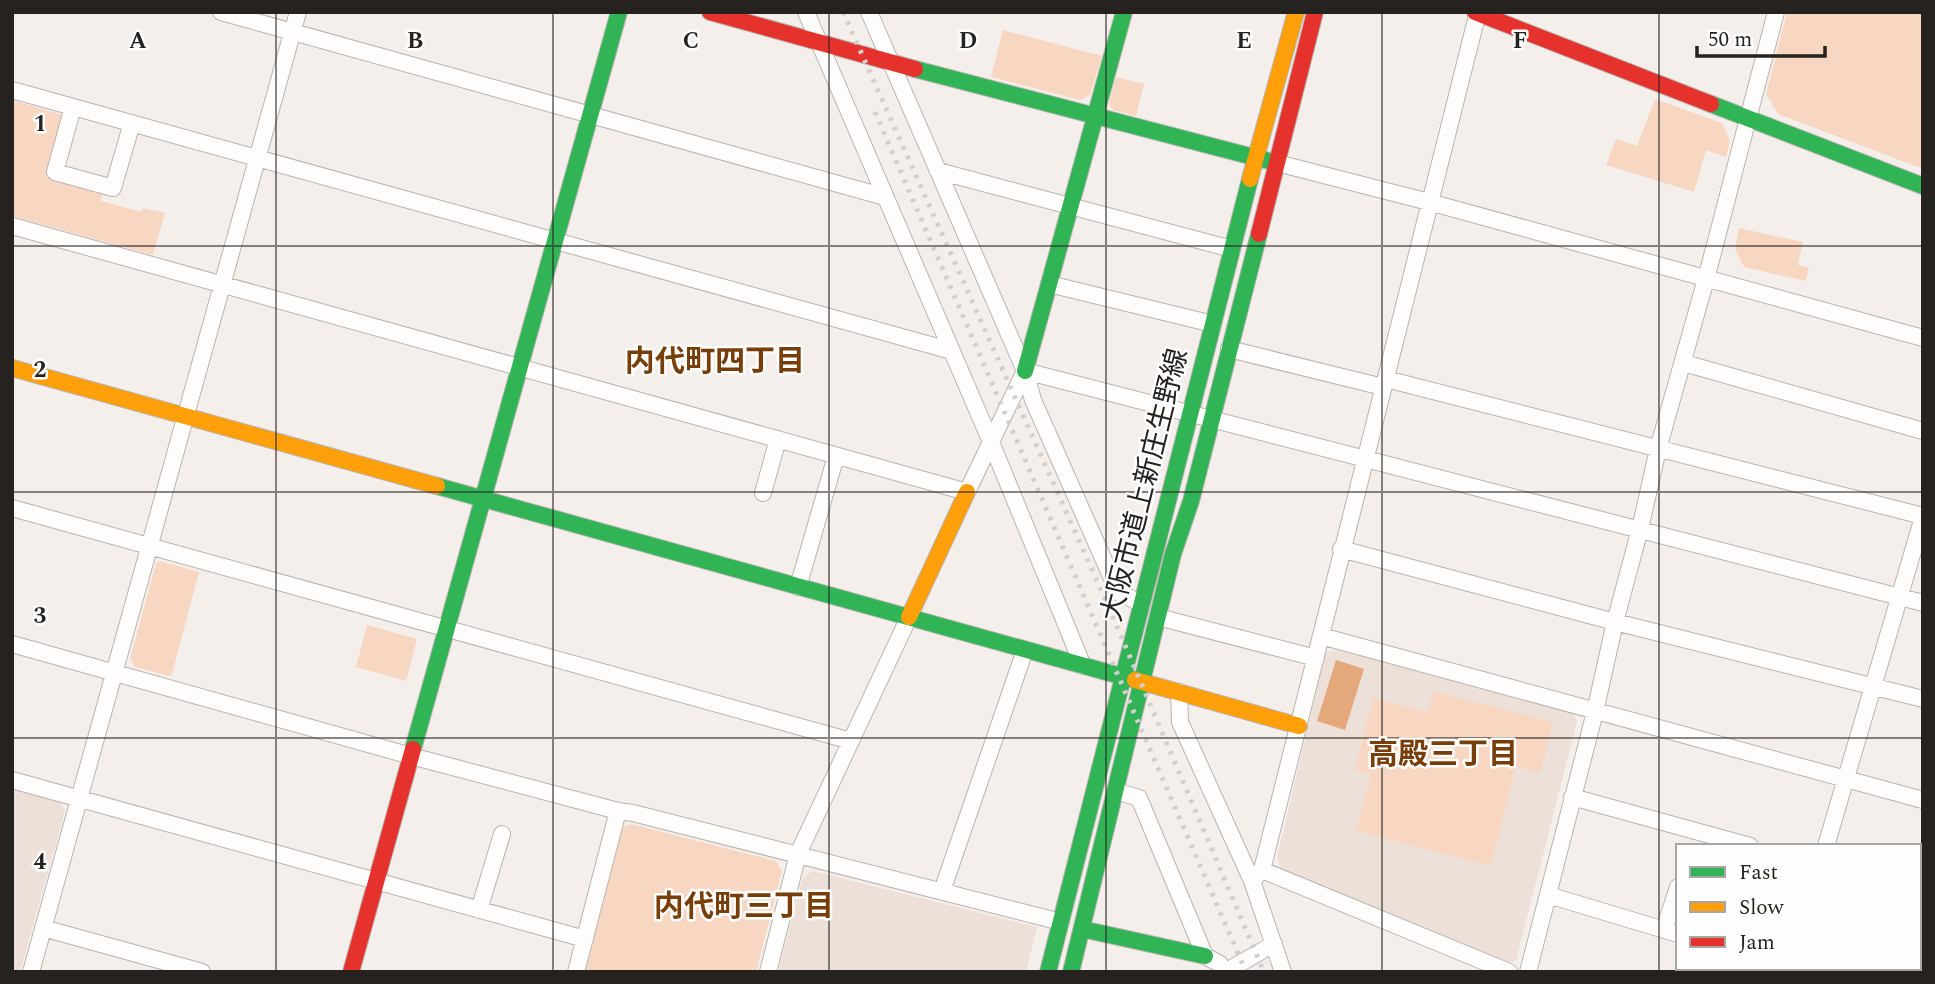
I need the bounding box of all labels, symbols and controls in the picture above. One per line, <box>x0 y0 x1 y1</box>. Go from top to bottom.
scale bar <box>1697 14 1825 58</box>
text: A <box>129 24 147 59</box>
text: B <box>407 24 423 59</box>
text: C <box>683 24 699 59</box>
text: D <box>959 24 977 59</box>
text: E <box>1236 24 1252 59</box>
text: F <box>1513 24 1527 59</box>
text: 50 m <box>1708 24 1752 56</box>
text: 1 <box>34 107 46 142</box>
district label: 内代町四丁目 <box>625 339 805 385</box>
street label: 大阪市道上新庄生野線 <box>1090 344 1200 626</box>
text: 2 <box>34 353 47 388</box>
text: 3 <box>34 599 47 634</box>
district label: 高殿三丁目 <box>1368 732 1518 778</box>
legend <box>1676 844 1921 970</box>
text: 4 <box>34 845 47 880</box>
text: Fast <box>1739 857 1778 889</box>
district label: 内代町三丁目 <box>654 884 834 930</box>
text: Slow <box>1739 892 1785 924</box>
text: Jam <box>1739 927 1775 959</box>

